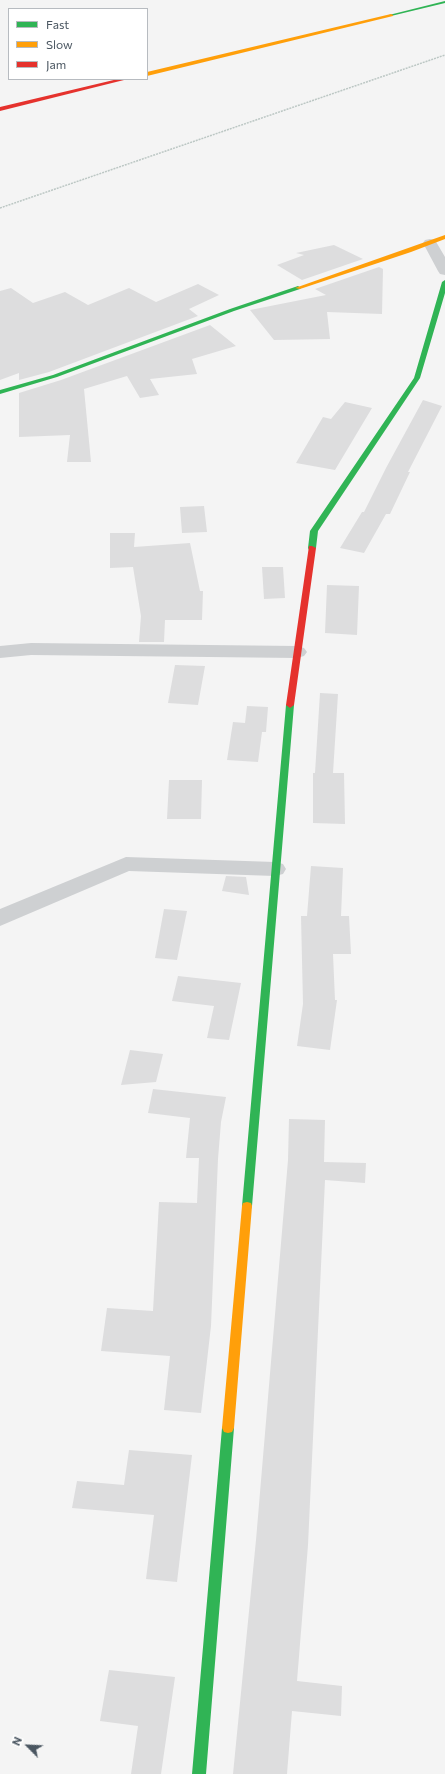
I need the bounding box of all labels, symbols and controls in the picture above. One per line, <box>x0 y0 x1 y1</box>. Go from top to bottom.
legend <box>8 8 148 80</box>
text: Fast <box>46 17 69 31</box>
text: Slow <box>46 37 73 51</box>
text: Jam <box>46 57 66 71</box>
north arrow <box>8 1726 48 1766</box>
text: N <box>9 1735 24 1747</box>

